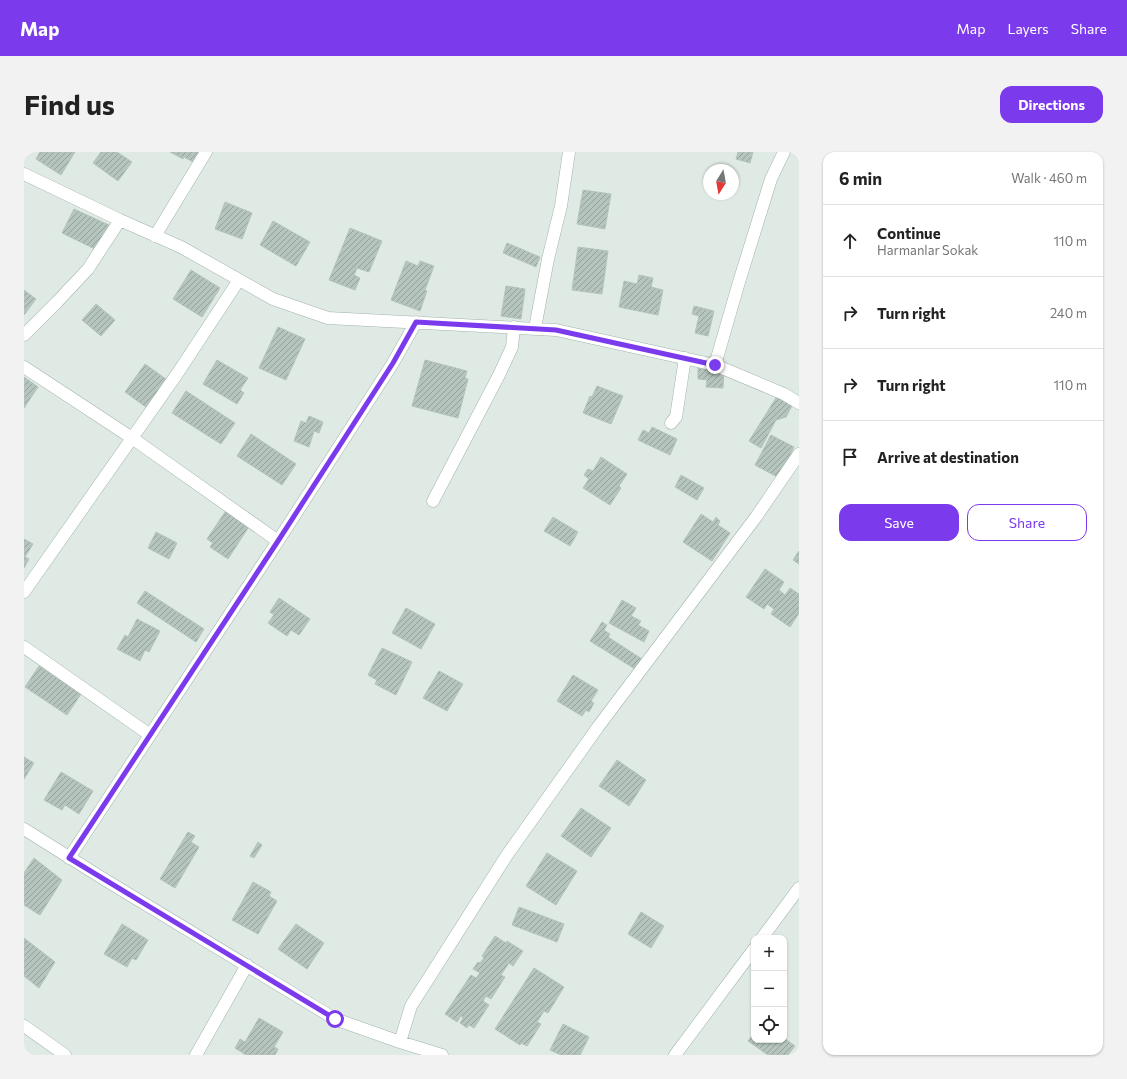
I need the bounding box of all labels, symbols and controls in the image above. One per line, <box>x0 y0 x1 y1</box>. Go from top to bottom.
text: Map <box>20 17 59 40</box>
text: Map <box>957 20 985 37</box>
text: Layers <box>1007 20 1049 37</box>
text: Share <box>1071 20 1107 37</box>
button: Directions <box>1000 86 1103 123</box>
text: Find us <box>24 87 115 121</box>
north arrow <box>703 164 739 200</box>
text: 6 min <box>839 168 882 189</box>
text: Walk · 460 m <box>1011 170 1087 186</box>
text: Continue <box>877 224 941 242</box>
icon: ahead <box>839 230 861 252</box>
text: 110 m <box>1054 233 1087 249</box>
text: Harmanlar Sokak <box>877 242 978 258</box>
icon: right <box>839 302 861 324</box>
text: Turn right <box>877 304 946 322</box>
text: 240 m <box>1050 305 1087 321</box>
route end <box>706 356 724 374</box>
icon: right <box>839 374 861 396</box>
text: Turn right <box>877 376 946 394</box>
text: 110 m <box>1054 377 1087 393</box>
icon: arrive <box>839 446 861 468</box>
text: Arrive at destination <box>877 448 1019 466</box>
button: Save <box>839 504 959 541</box>
button: Share <box>967 504 1087 541</box>
map controls <box>751 935 787 1043</box>
button: + <box>751 935 787 971</box>
button: − <box>751 971 787 1007</box>
button: locate <box>751 1007 787 1043</box>
route start <box>326 1010 344 1028</box>

